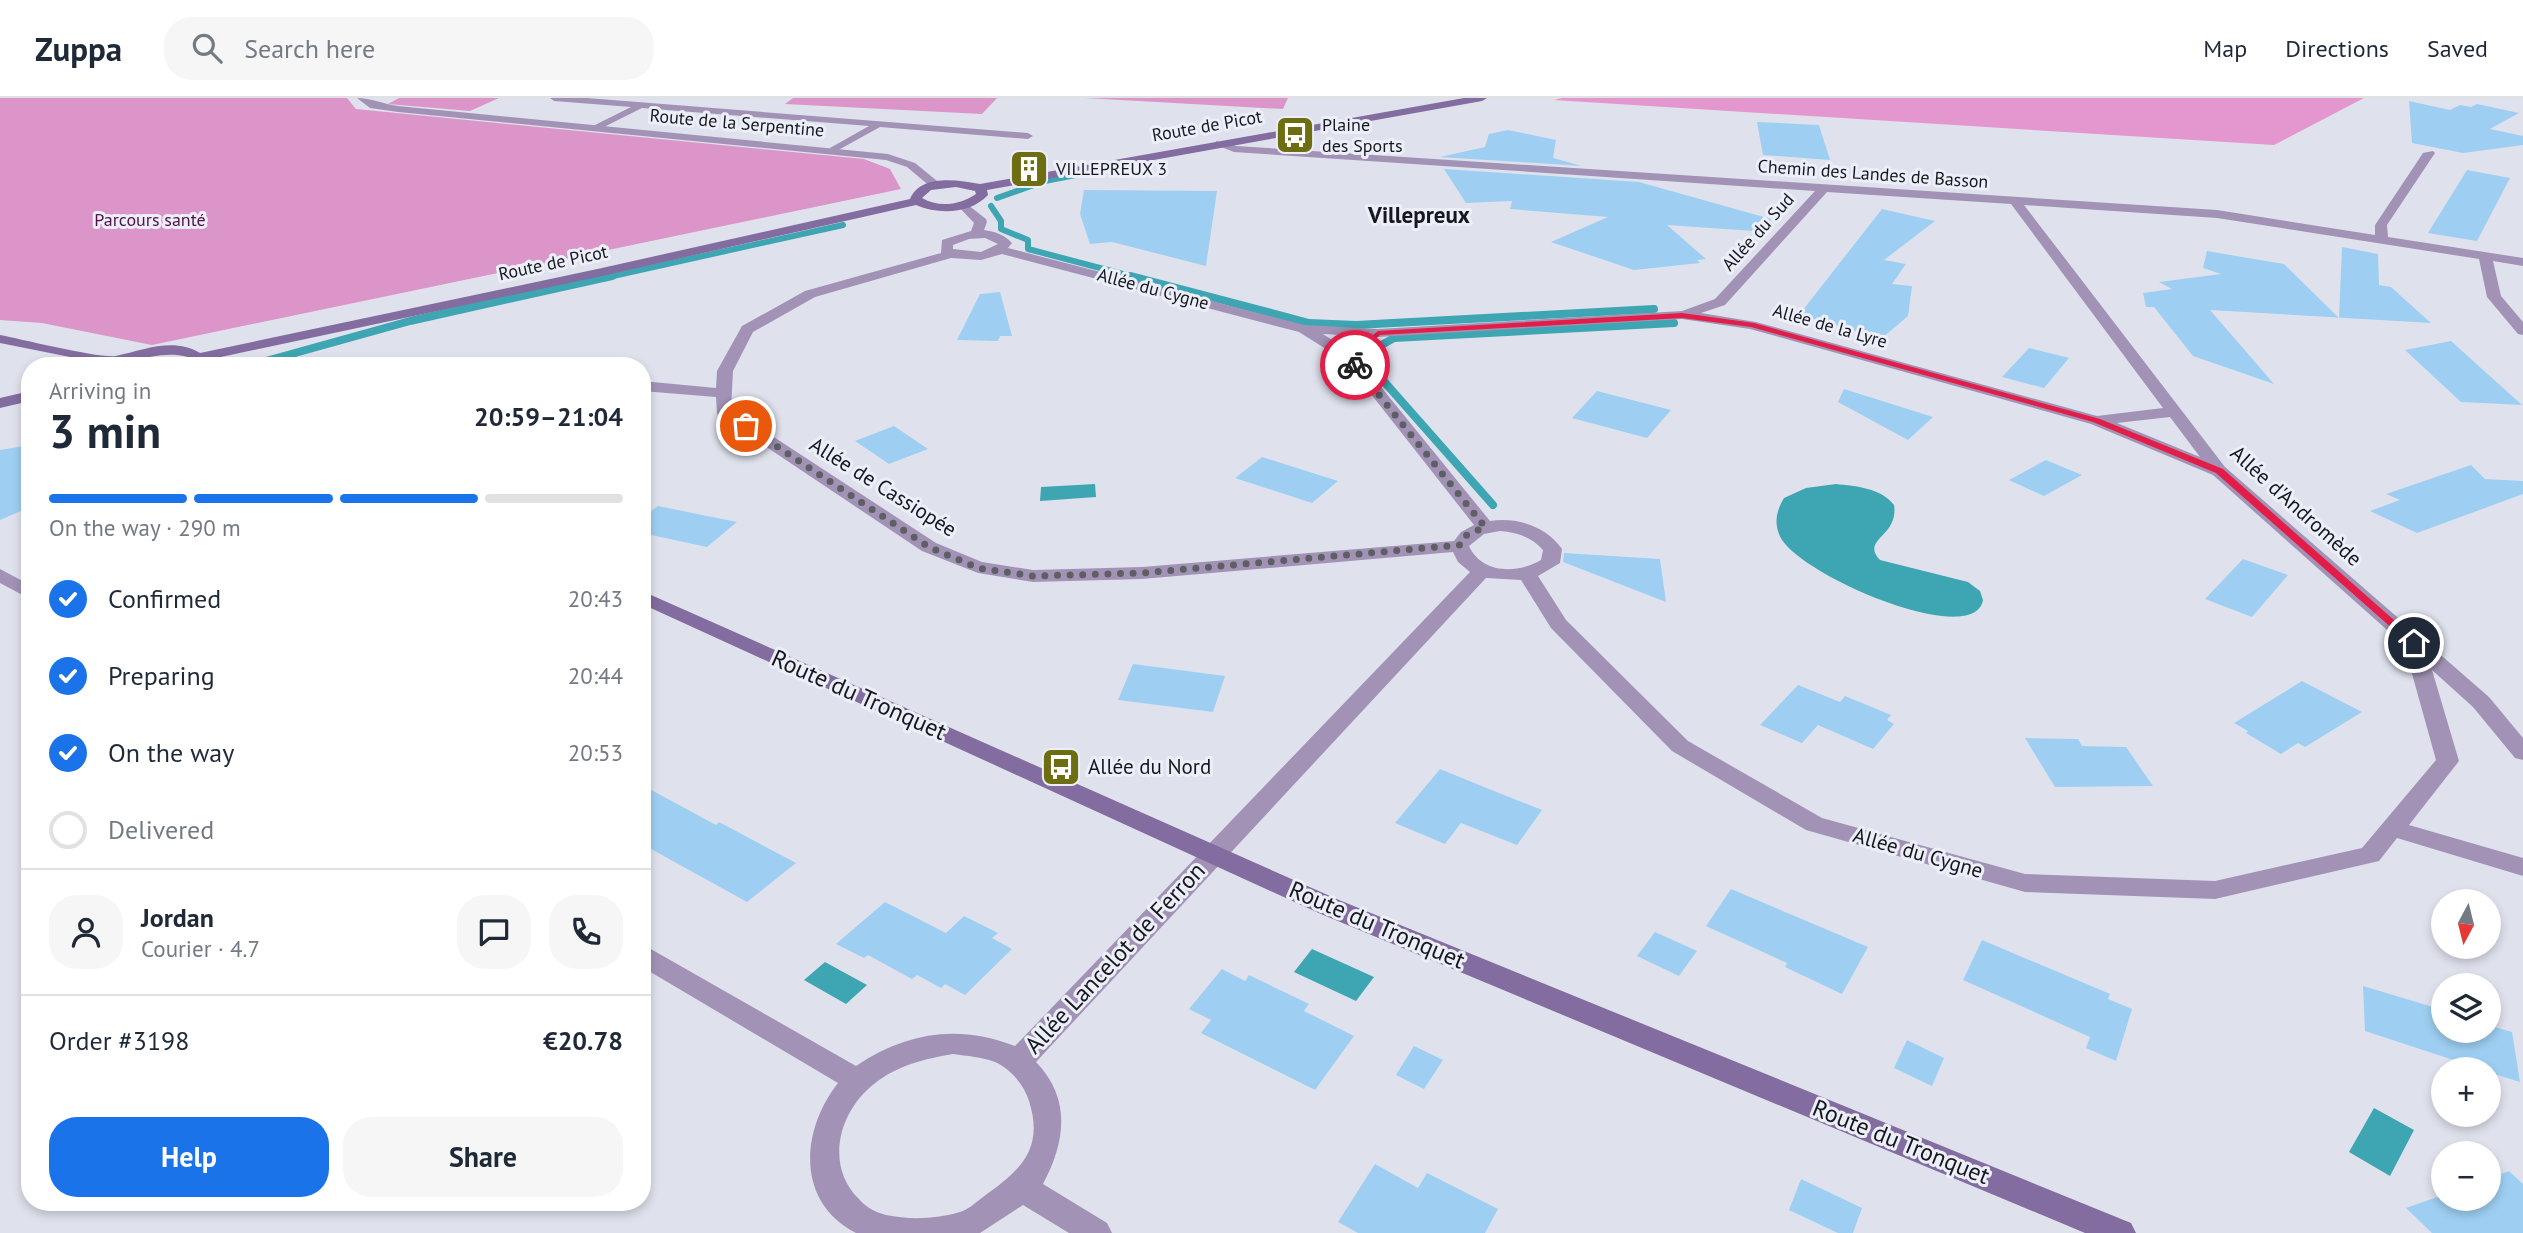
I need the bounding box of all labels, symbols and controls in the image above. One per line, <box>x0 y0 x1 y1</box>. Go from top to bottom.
search box <box>164 17 654 80</box>
text: Zuppa <box>35 27 122 70</box>
icon: search <box>188 29 226 67</box>
text: Search here <box>244 32 375 65</box>
text: Map <box>2203 33 2247 64</box>
text: Directions <box>2285 33 2389 64</box>
text: Saved <box>2427 33 2488 64</box>
street label: Route de la Serpentine <box>649 103 825 142</box>
street label: Route de Picot <box>1150 105 1264 146</box>
place label: Plaine des Sports <box>1322 113 1403 157</box>
bus stop icon: Plaine des Sports <box>1274 114 1316 156</box>
building icon: VILLEPREUX 3 <box>1008 148 1050 190</box>
street label: Chemin des Landes de Basson <box>1757 154 1989 193</box>
place label: VILLEPREUX 3 <box>1055 157 1167 180</box>
street label: Allée du Sud <box>1717 188 1799 275</box>
district label: Villepreux <box>1367 200 1470 229</box>
park label: Parcours santé <box>94 208 206 231</box>
street label: Route de Picot <box>496 240 610 285</box>
street label: Allée du Cygne <box>1095 263 1211 314</box>
street label: Allée de la Lyre <box>1770 298 1890 353</box>
courier <box>1320 330 1390 400</box>
icon: bike <box>1336 346 1374 384</box>
text: Arriving in <box>49 376 151 405</box>
pin <box>716 396 776 456</box>
text: 20:59–21:04 <box>474 400 623 433</box>
text: 3 min <box>49 401 161 461</box>
icon: bag <box>727 407 765 445</box>
street label: Allée de Cassiopée <box>805 431 962 543</box>
street label: Allée d'Andromède <box>2225 439 2368 572</box>
text: On the way · 290 m <box>49 513 241 542</box>
icon: check <box>49 580 87 618</box>
text: Confirmed <box>108 582 221 615</box>
text: 20:43 <box>568 584 623 613</box>
pin <box>2384 613 2444 673</box>
icon: home <box>2395 624 2433 662</box>
street label: Route du Tronquet <box>767 642 951 747</box>
icon: check <box>49 657 87 695</box>
text: Preparing <box>108 659 215 692</box>
text: 20:44 <box>568 661 623 690</box>
icon: check <box>49 734 87 772</box>
text: On the way <box>108 736 234 769</box>
text: 20:53 <box>568 738 623 767</box>
bus stop icon: Allée du Nord <box>1040 746 1082 788</box>
place label: Allée du Nord <box>1088 753 1211 780</box>
text: Delivered <box>108 813 214 846</box>
street label: Allée du Cygne <box>1850 821 1986 884</box>
street label: Allée Lancelot de Ferron <box>1018 855 1212 1060</box>
street label: Route du Tronquet <box>1285 874 1470 976</box>
north arrow <box>2431 889 2501 959</box>
map controls <box>2431 889 2501 1211</box>
button: person <box>49 895 123 969</box>
button: chat <box>457 895 531 969</box>
button: phone <box>549 895 623 969</box>
text: Jordan <box>141 901 214 934</box>
text: Courier · 4.7 <box>141 934 260 963</box>
button: layers <box>2431 973 2501 1043</box>
text: Order #3198 <box>49 1024 189 1057</box>
text: €20.78 <box>543 1024 623 1057</box>
button: + <box>2431 1057 2501 1127</box>
street label: Route du Tronquet <box>1808 1092 1994 1191</box>
button: Help <box>49 1117 329 1197</box>
button: Share <box>343 1117 623 1197</box>
button: − <box>2431 1141 2501 1211</box>

